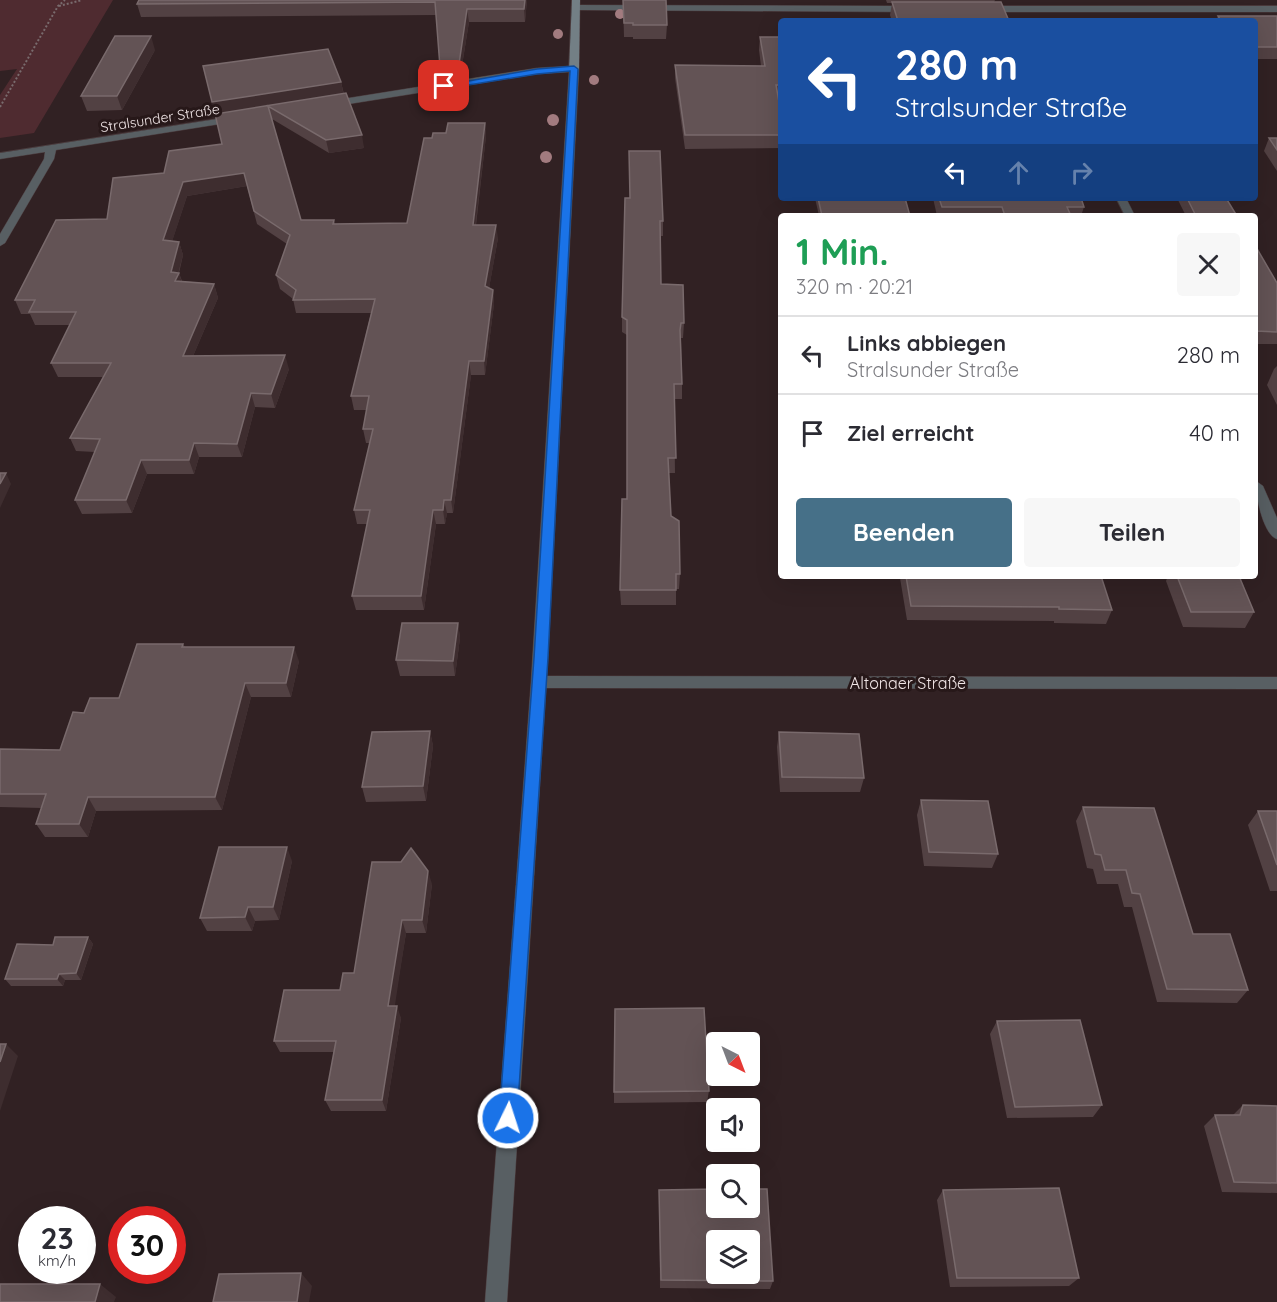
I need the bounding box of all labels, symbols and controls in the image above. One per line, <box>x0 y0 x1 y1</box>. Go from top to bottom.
text: 280 m <box>895 38 1018 91</box>
icon: left <box>796 42 874 120</box>
pin <box>418 60 469 111</box>
icon: arrive <box>427 69 460 102</box>
text: Stralsunder Straße <box>895 90 1127 124</box>
street label: Stralsunder Straße <box>99 100 221 136</box>
icon: left <box>939 156 972 189</box>
icon: ahead <box>1002 156 1035 189</box>
icon: right <box>1065 156 1098 189</box>
text: 1 Min. <box>796 229 888 274</box>
button: close <box>1177 233 1240 296</box>
text: 320 m · 20:21 <box>796 274 913 299</box>
text: Links abbiegen <box>847 329 1006 357</box>
icon: left <box>796 339 829 372</box>
text: 280 m <box>1177 341 1240 369</box>
text: Stralsunder Straße <box>847 357 1019 382</box>
icon: arrive <box>796 417 829 450</box>
text: Ziel erreicht <box>847 419 975 447</box>
text: 40 m <box>1189 419 1240 447</box>
button: Beenden <box>796 498 1012 567</box>
button: Teilen <box>1024 498 1240 567</box>
street label: Altonaer Straße <box>850 673 966 693</box>
north arrow <box>706 1032 760 1086</box>
map controls <box>706 1032 760 1284</box>
position arrow <box>476 1086 540 1150</box>
button: sound <box>706 1098 760 1152</box>
button: search <box>706 1164 760 1218</box>
speed limit sign: 30 <box>108 1206 186 1284</box>
text: 23 <box>40 1219 74 1257</box>
button: layers <box>706 1230 760 1284</box>
text: km/h <box>38 1251 76 1270</box>

